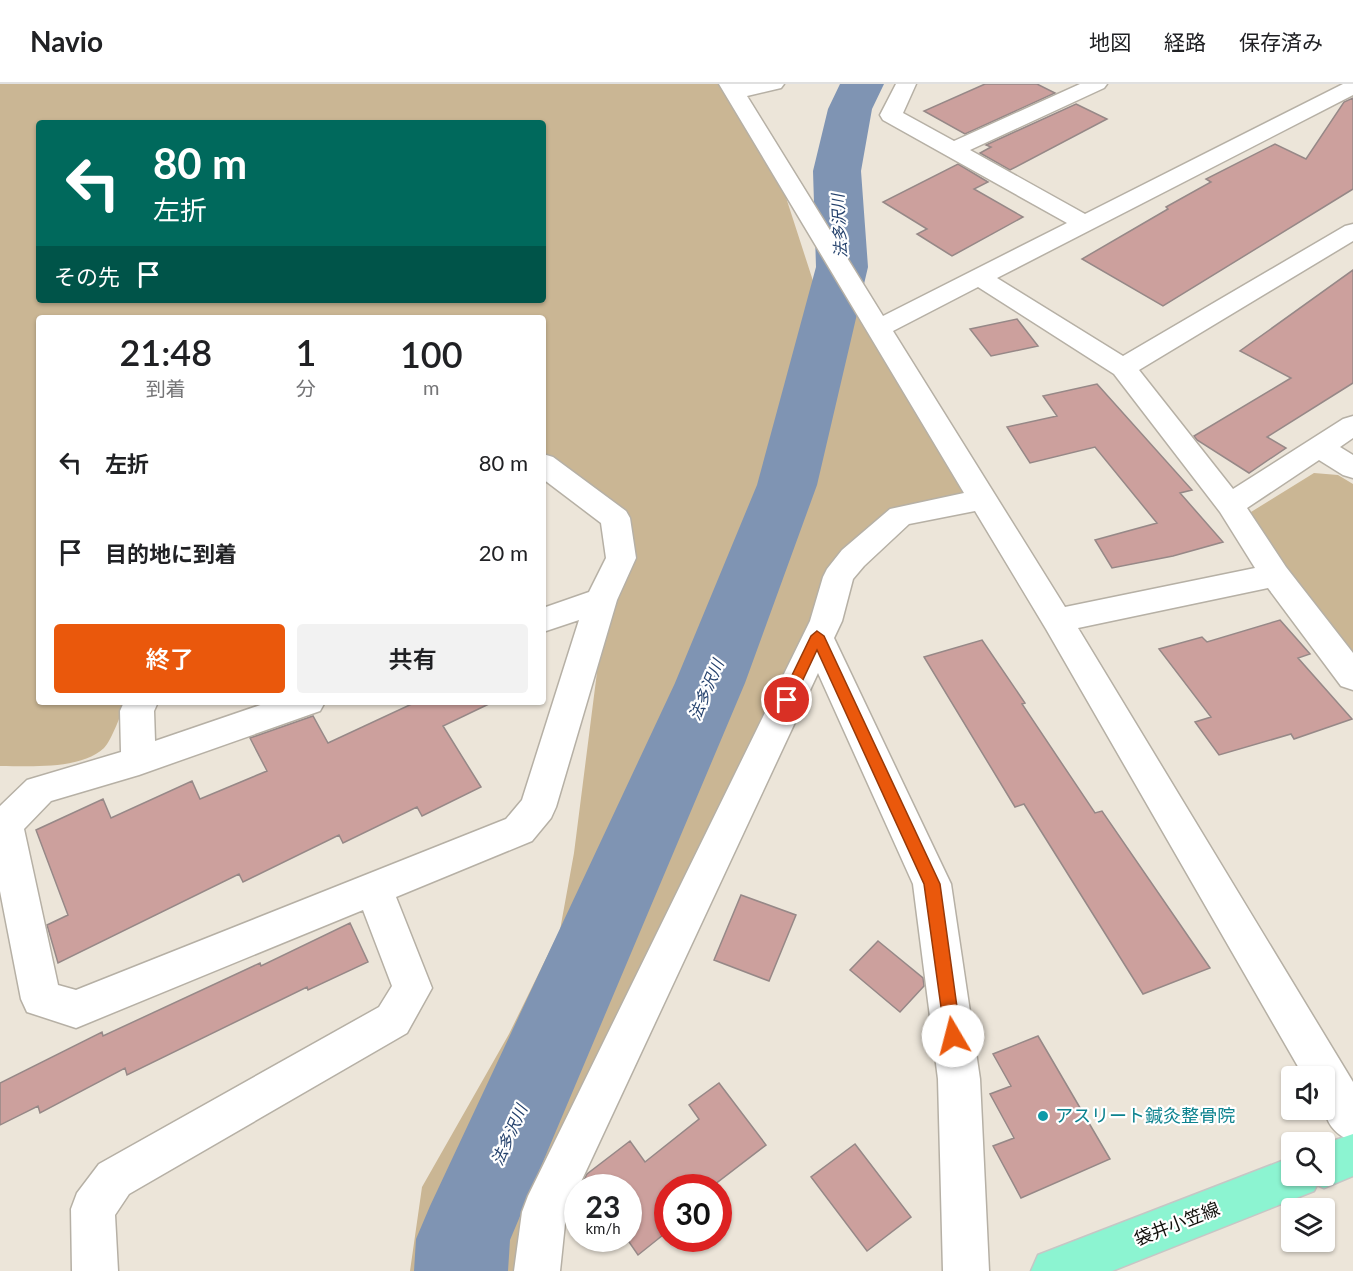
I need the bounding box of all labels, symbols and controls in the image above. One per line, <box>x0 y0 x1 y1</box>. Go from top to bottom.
text: Navio <box>30 24 103 58</box>
text: 地図 <box>1089 29 1131 54</box>
text: 経路 <box>1164 29 1206 54</box>
text: 保存済み <box>1239 29 1323 54</box>
text: 80 m <box>153 138 247 188</box>
icon: left <box>54 144 132 222</box>
water label: 法多沢川 <box>827 192 850 258</box>
text: 左折 <box>153 193 207 226</box>
icon: arrive <box>132 258 165 291</box>
text: その先 <box>54 263 120 290</box>
text: 21:48 <box>119 330 212 374</box>
text: 1 <box>296 330 316 374</box>
text: 100 <box>400 332 463 376</box>
text: m <box>423 375 439 399</box>
text: 到着 <box>146 376 186 400</box>
text: 分 <box>296 376 316 400</box>
icon: left <box>54 446 87 479</box>
text: 80 m <box>479 449 528 476</box>
text: 左折 <box>105 450 149 477</box>
icon: arrive <box>54 536 87 569</box>
text: 20 m <box>479 539 528 566</box>
text: 目的地に到着 <box>105 540 237 567</box>
button: 終了 <box>54 624 285 693</box>
button: 共有 <box>297 624 528 693</box>
water label: 法多沢川 <box>684 655 728 723</box>
pin <box>761 674 812 725</box>
icon: arrive <box>770 683 803 716</box>
position arrow <box>921 1004 985 1068</box>
map controls <box>1281 1066 1335 1252</box>
button: sound <box>1281 1066 1335 1120</box>
water label: 法多沢川 <box>487 1100 531 1168</box>
place label: アスリート鍼灸整骨院 <box>1055 1104 1235 1126</box>
marker: アスリート鍼灸整骨院 <box>1036 1109 1050 1123</box>
button: search <box>1281 1132 1335 1186</box>
speed limit sign: 30 <box>654 1174 732 1252</box>
text: 23 <box>586 1188 620 1224</box>
street label: 袋井小笠線 <box>1131 1197 1223 1249</box>
button: layers <box>1281 1198 1335 1252</box>
text: km/h <box>585 1219 621 1237</box>

